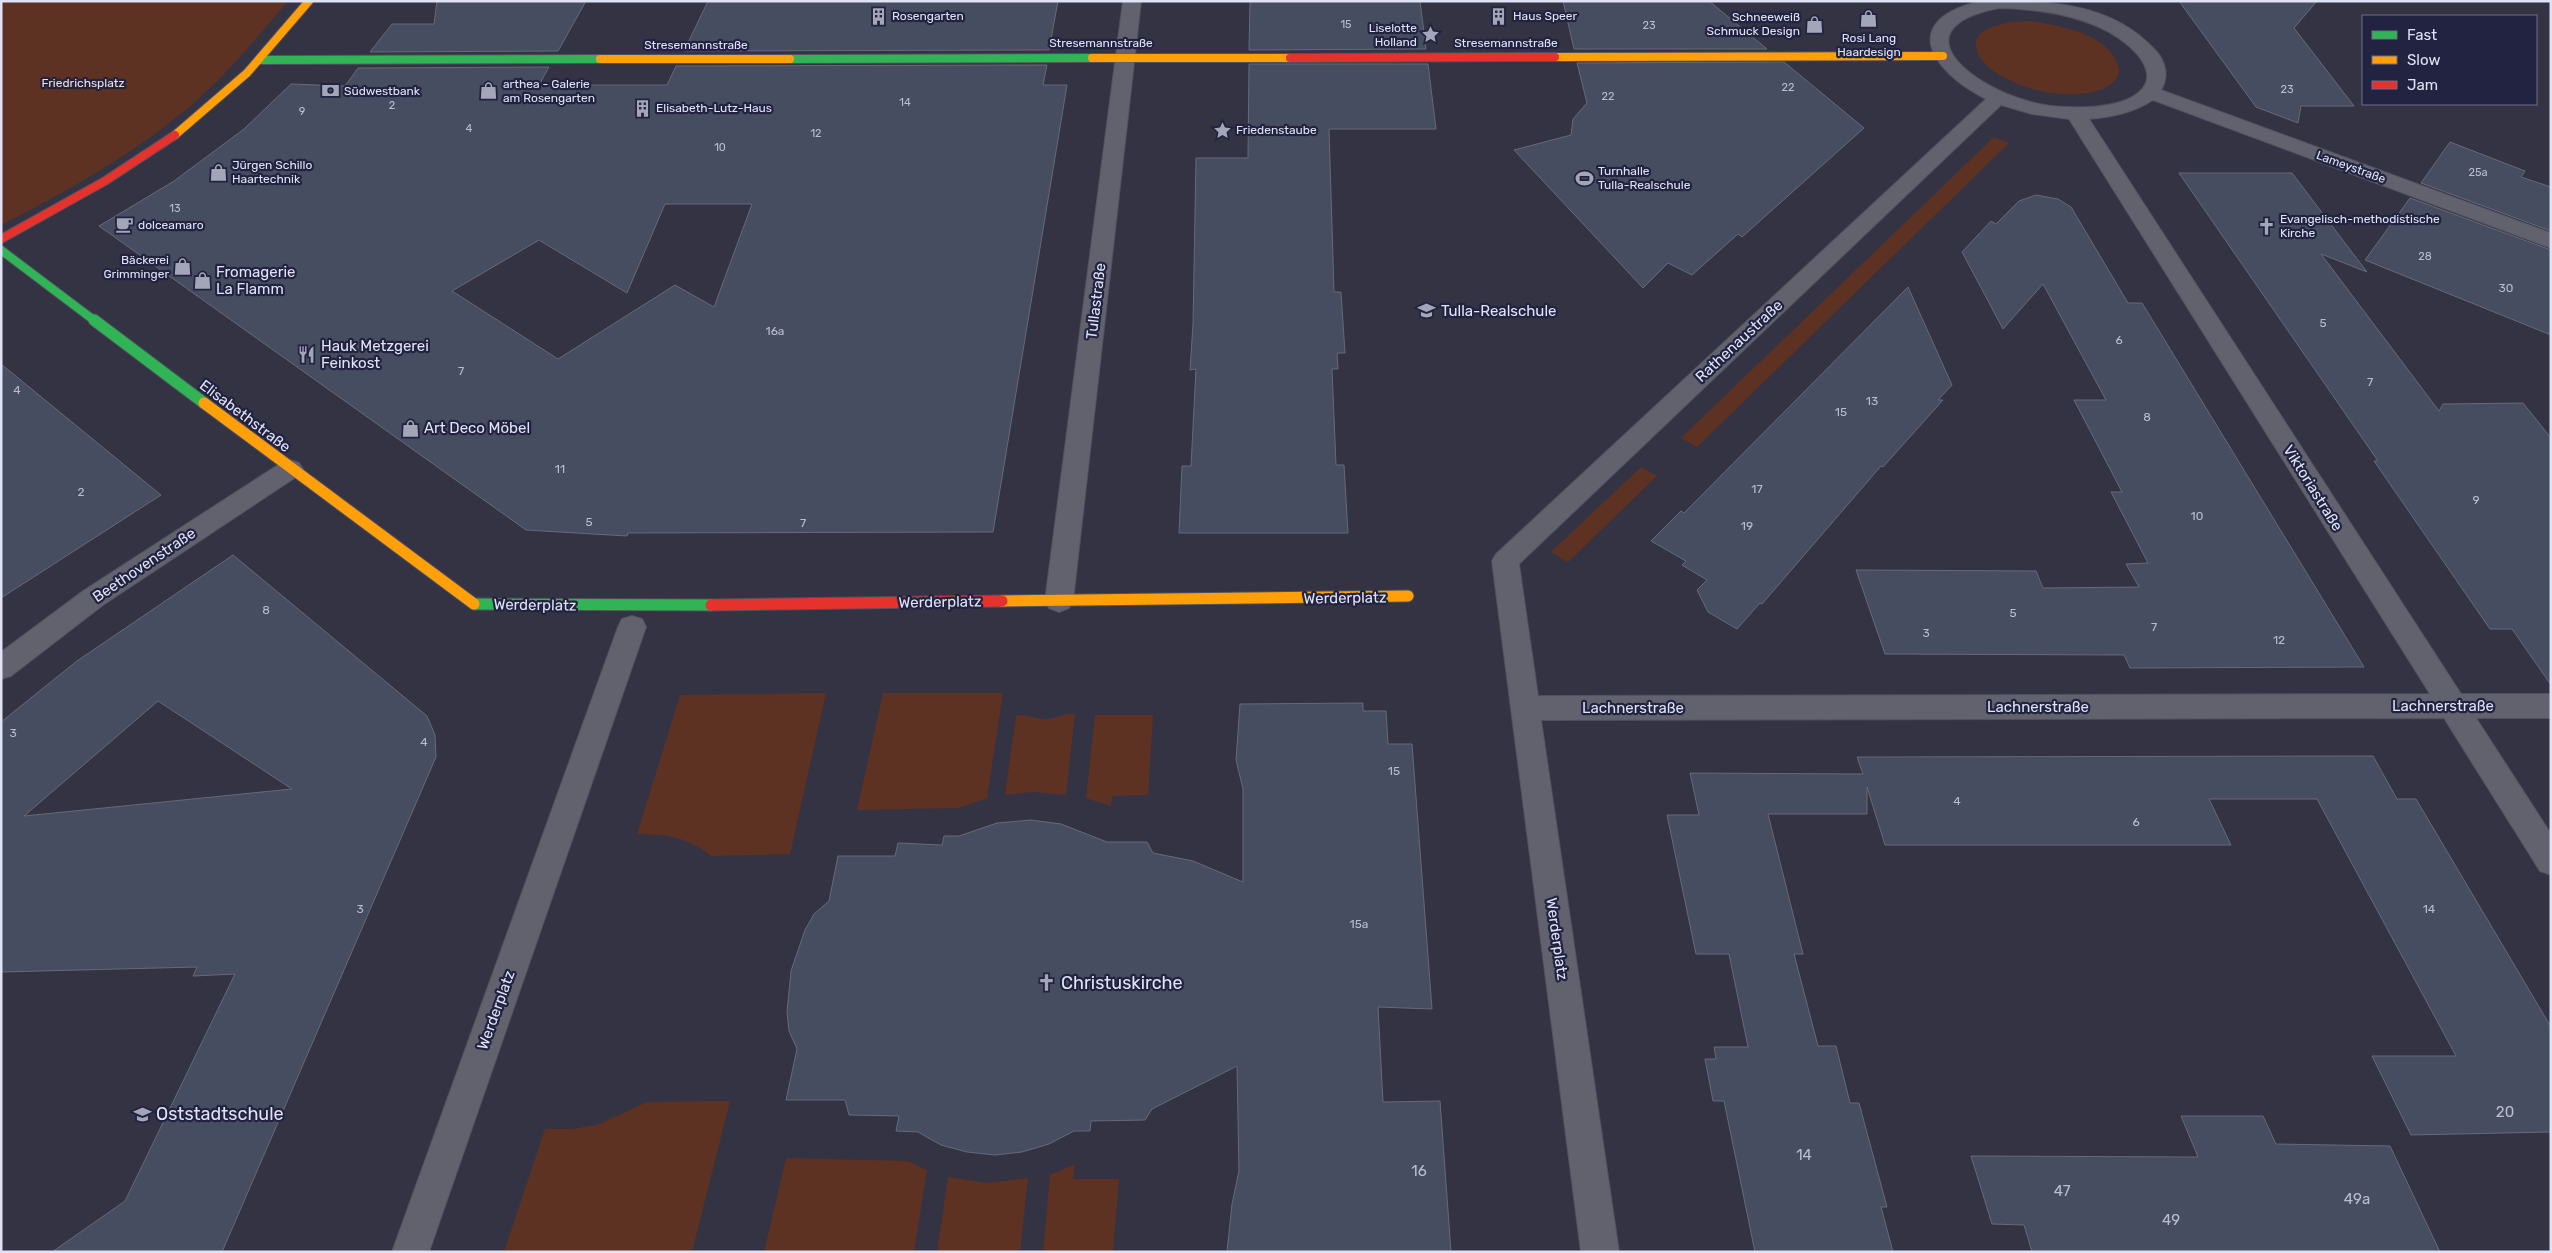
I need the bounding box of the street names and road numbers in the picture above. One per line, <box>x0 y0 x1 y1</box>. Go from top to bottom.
street label: Stresemannstraße <box>1049 36 1153 50</box>
street label: Stresemannstraße <box>1454 36 1558 50</box>
street label: Stresemannstraße <box>644 38 748 52</box>
street label: Lameystraße <box>2314 148 2388 186</box>
street label: Tullastraße <box>1082 262 1110 340</box>
street label: Rathenaustraße <box>1692 296 1786 386</box>
street label: Elisabethstraße <box>196 376 294 456</box>
street label: Viktoriastraße <box>2279 442 2347 534</box>
street label: Beethovenstraße <box>89 524 199 606</box>
street label: Werderplatz <box>1303 588 1387 608</box>
street label: Werderplatz <box>898 592 982 612</box>
street label: Werderplatz <box>493 595 577 615</box>
street label: Lachnerstraße <box>2392 697 2494 715</box>
street label: Lachnerstraße <box>1987 698 2089 716</box>
street label: Lachnerstraße <box>1582 699 1684 717</box>
street label: Werderplatz <box>1542 897 1572 982</box>
street label: Werderplatz <box>473 968 519 1052</box>

